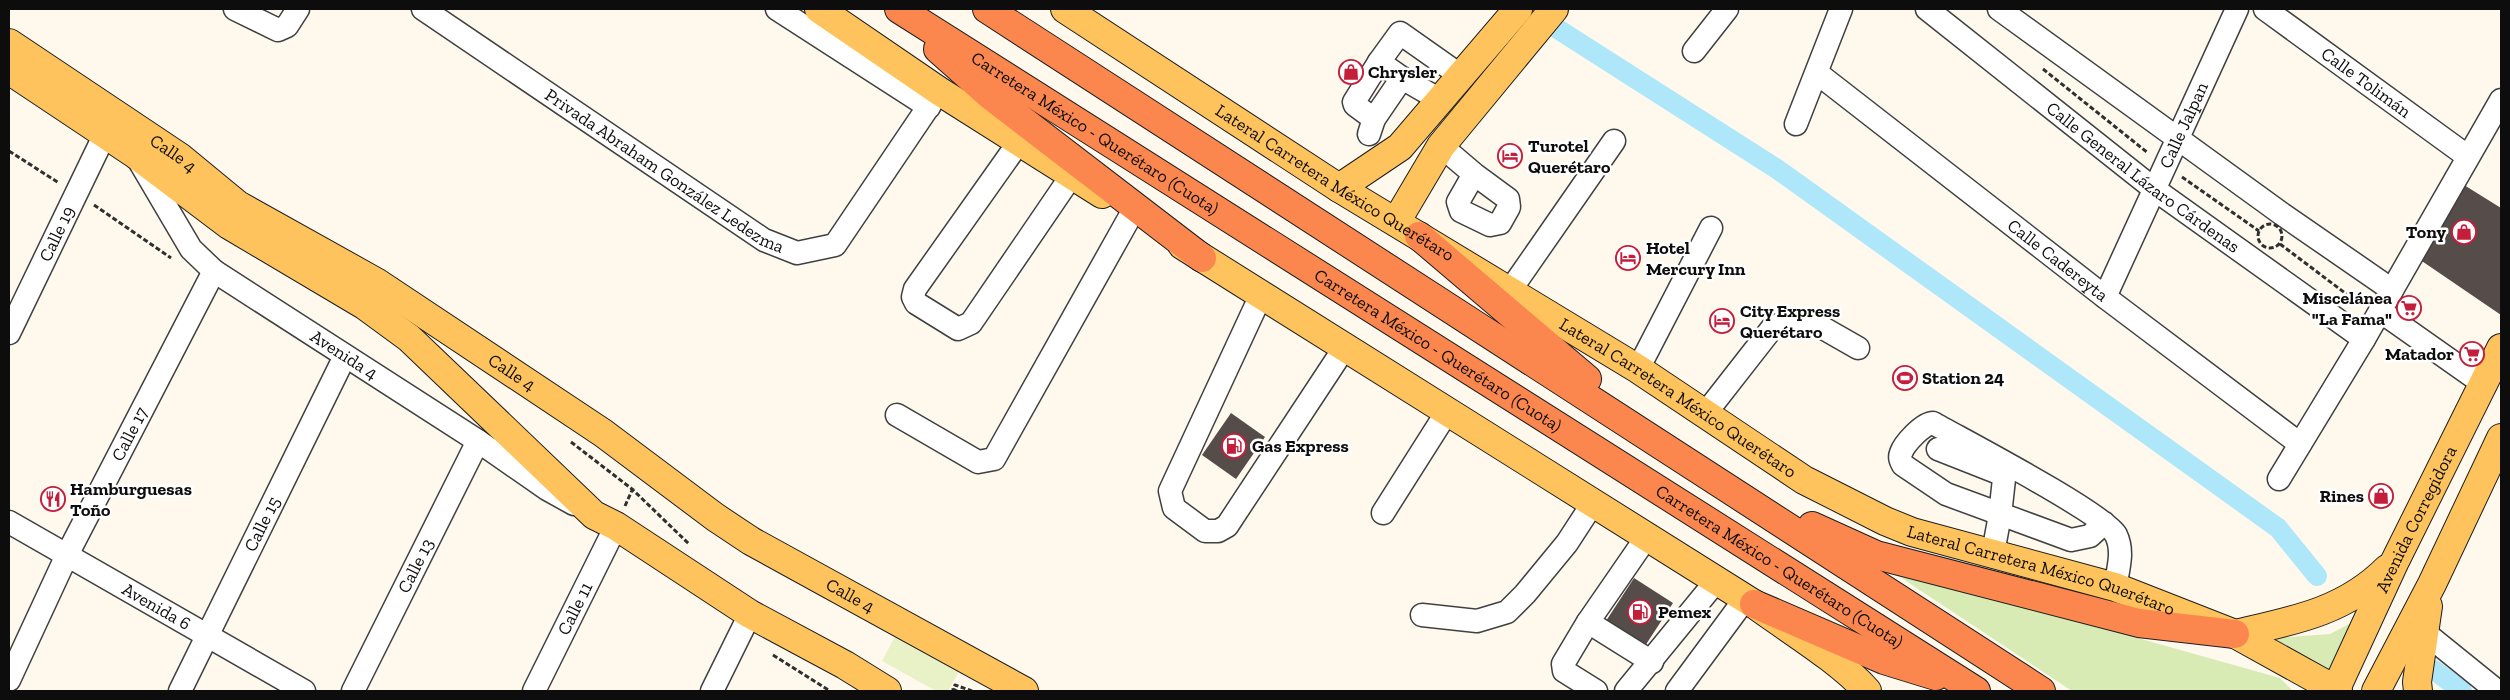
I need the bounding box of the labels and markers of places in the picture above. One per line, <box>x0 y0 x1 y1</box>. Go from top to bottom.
shop icon: Chrysler <box>1338 59 1364 85</box>
place label: Chrysler <box>1368 61 1437 83</box>
place label: Turotel Querétaro <box>1528 135 1611 178</box>
hotel icon: Turotel Querétaro <box>1497 143 1523 169</box>
shop icon: Tony <box>2451 219 2477 245</box>
place label: Tony <box>2406 221 2446 243</box>
place label: Hotel Mercury Inn <box>1646 237 1746 280</box>
hotel icon: Hotel Mercury Inn <box>1615 245 1641 271</box>
place label: Miscelánea "La Fama" <box>2302 287 2392 330</box>
supermarket icon: Miscelánea "La Fama" <box>2396 295 2422 321</box>
place label: City Express Querétaro <box>1740 300 1840 343</box>
hotel icon: City Express Querétaro <box>1709 308 1735 334</box>
supermarket icon: Matador <box>2459 341 2485 367</box>
place label: Matador <box>2385 343 2454 365</box>
sports icon: Station 24 <box>1892 365 1918 391</box>
place label: Station 24 <box>1922 367 2004 389</box>
fuel station icon: Gas Express <box>1221 433 1247 459</box>
place label: Gas Express <box>1252 435 1349 457</box>
place label: Hamburguesas Toño <box>70 478 192 521</box>
shop icon: Rines <box>2368 483 2394 509</box>
place label: Rines <box>2320 485 2364 507</box>
restaurant icon: Hamburguesas Toño <box>40 486 66 512</box>
fuel station icon: Pemex <box>1627 599 1653 625</box>
place label: Pemex <box>1658 601 1712 623</box>

